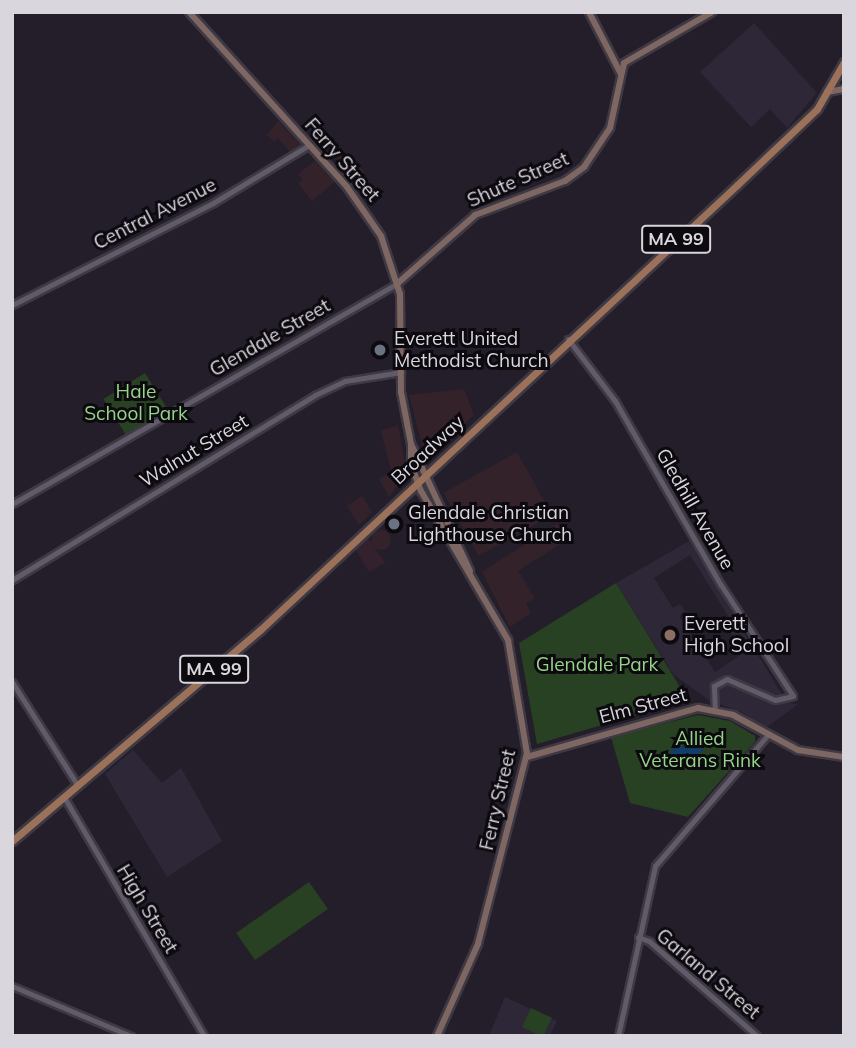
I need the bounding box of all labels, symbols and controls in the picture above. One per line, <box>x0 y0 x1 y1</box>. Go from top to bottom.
street label: Ferry Street <box>300 114 384 206</box>
street label: Shute Street <box>464 148 572 212</box>
street label: Central Avenue <box>90 173 220 255</box>
road number: MA 99 <box>641 225 711 254</box>
street label: Glendale Street <box>206 294 334 382</box>
place label: Everett United Methodist Church <box>394 328 549 372</box>
marker: Everett United Methodist Church <box>372 342 388 358</box>
park label: Hale School Park <box>84 381 188 425</box>
street label: Walnut Street <box>136 410 252 492</box>
street label: Broadway <box>387 411 469 489</box>
street label: Gledhill Avenue <box>651 444 739 574</box>
place label: Glendale Christian Lighthouse Church <box>408 502 572 546</box>
marker: Glendale Christian Lighthouse Church <box>386 516 402 532</box>
place label: Everett High School <box>684 613 789 657</box>
marker: Everett High School <box>662 627 678 643</box>
road number: MA 99 <box>179 654 249 684</box>
park label: Glendale Park <box>536 654 658 676</box>
street label: Elm Street <box>597 683 689 729</box>
park label: Allied Veterans Rink <box>639 728 761 772</box>
street label: Ferry Street <box>475 747 521 853</box>
street label: High Street <box>112 861 182 957</box>
street label: Garland Street <box>652 924 764 1024</box>

